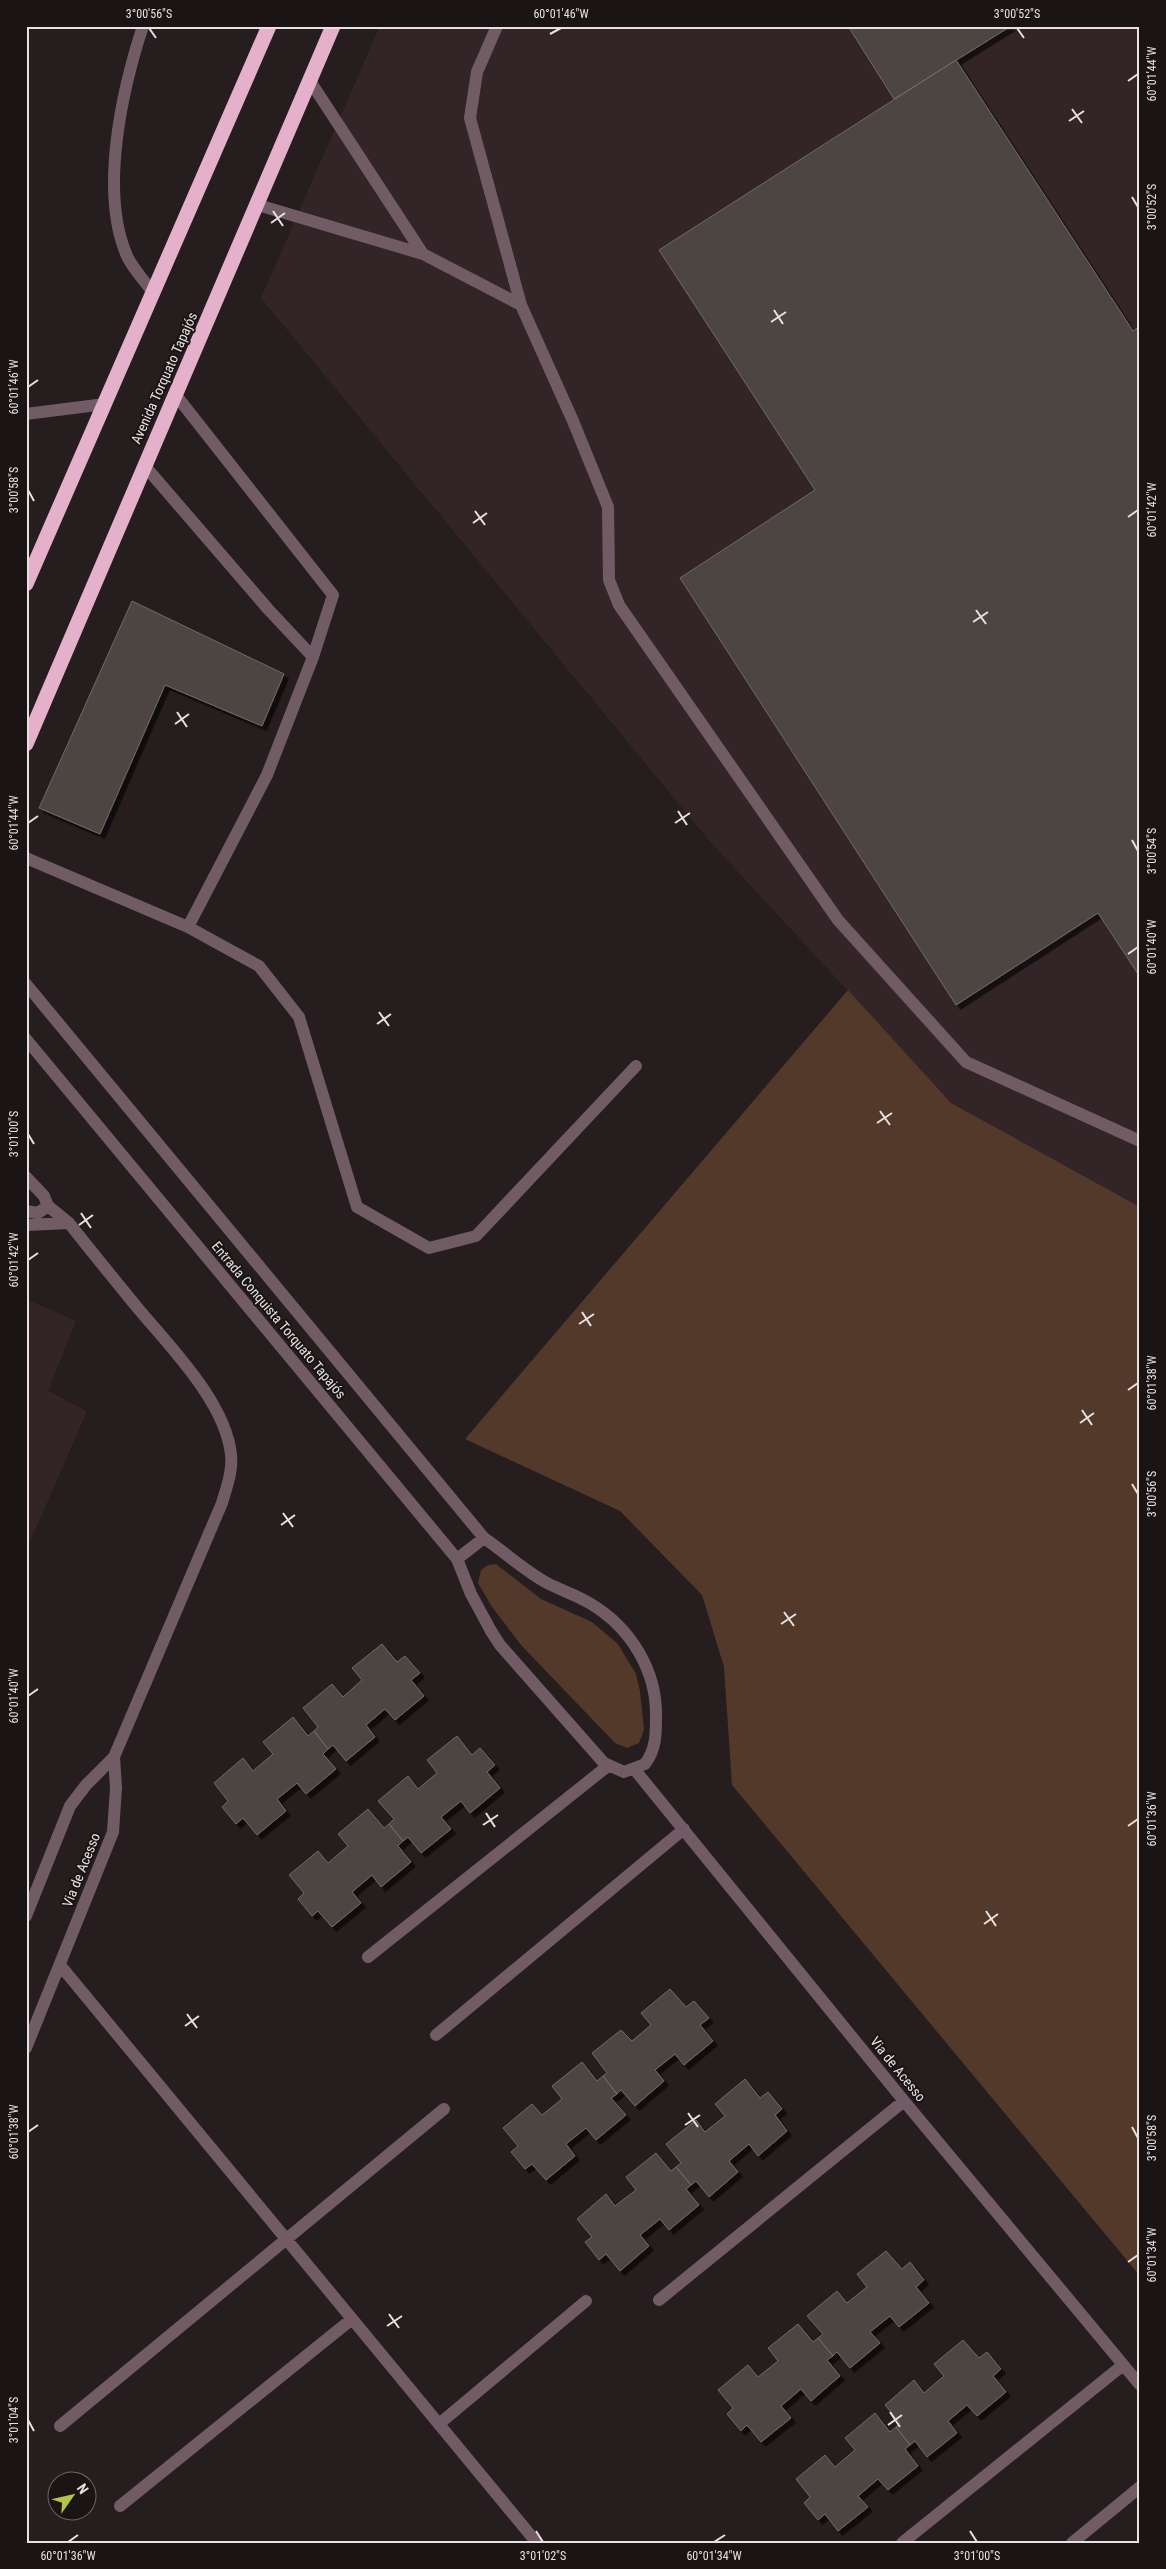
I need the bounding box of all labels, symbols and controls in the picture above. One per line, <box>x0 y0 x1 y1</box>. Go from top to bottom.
text: 3°00'56"S <box>126 7 172 21</box>
text: 60°01'46"W <box>533 7 589 21</box>
text: 3°00'52"S <box>994 7 1040 21</box>
text: 60°01'44"W <box>1145 46 1159 102</box>
text: 3°00'52"S <box>1145 184 1159 230</box>
street label: Avenida Torquato Tapajós <box>128 310 200 446</box>
text: 60°01'46"W <box>7 359 21 415</box>
text: 3°00'58"S <box>7 467 21 513</box>
text: 60°01'42"W <box>1145 482 1159 538</box>
text: 60°01'44"W <box>7 795 21 851</box>
text: 3°00'54"S <box>1145 828 1159 874</box>
text: 60°01'40"W <box>1145 919 1159 975</box>
text: 3°01'00"S <box>7 1111 21 1157</box>
text: 60°01'42"W <box>7 1232 21 1288</box>
street label: Entrada Conquista Torquato Tapajós <box>209 1238 349 1402</box>
text: 60°01'38"W <box>1145 1355 1159 1411</box>
text: 3°00'56"S <box>1145 1471 1159 1517</box>
text: 60°01'40"W <box>7 1668 21 1724</box>
text: 60°01'36"W <box>1145 1791 1159 1847</box>
street label: Via de Acesso <box>59 1831 103 1909</box>
street label: Via de Acesso <box>867 2033 929 2105</box>
text: 60°01'38"W <box>7 2104 21 2160</box>
text: 3°00'58"S <box>1145 2115 1159 2161</box>
text: 60°01'34"W <box>1145 2227 1159 2283</box>
text: 3°01'04"S <box>7 2397 21 2443</box>
north arrow <box>48 2472 98 2522</box>
text: N <box>74 2481 92 2497</box>
text: 60°01'36"W <box>40 2549 96 2563</box>
text: 3°01'02"S <box>520 2549 566 2563</box>
text: 60°01'34"W <box>686 2549 742 2563</box>
text: 3°01'00"S <box>954 2549 1000 2563</box>

